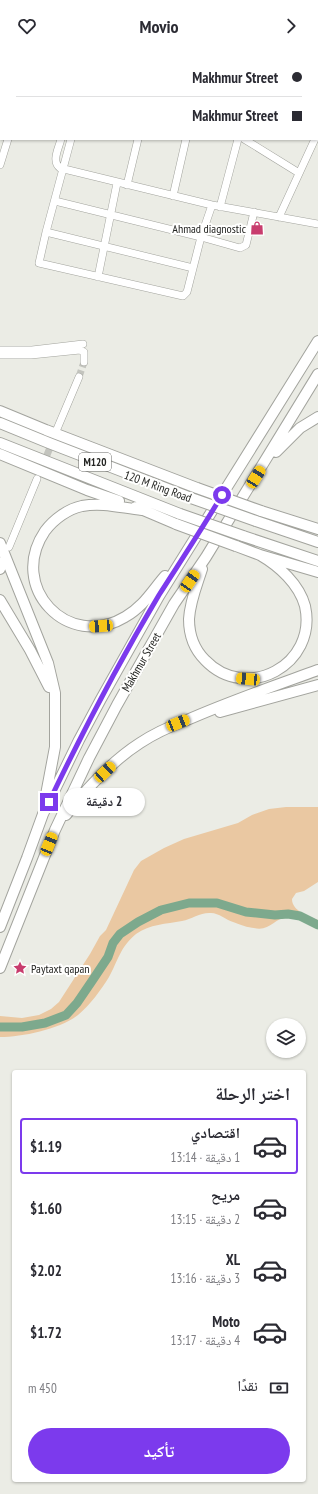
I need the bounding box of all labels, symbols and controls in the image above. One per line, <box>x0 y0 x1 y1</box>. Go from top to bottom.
icon: heart <box>16 15 38 37</box>
text: Movio <box>139 15 179 38</box>
icon: forward <box>280 15 302 37</box>
text: Makhmur Street <box>192 68 278 87</box>
text: Makhmur Street <box>192 106 278 125</box>
shop icon: Ahmad diagnostic <box>249 220 265 236</box>
place label: Ahmad diagnostic <box>172 221 247 236</box>
road number: M120 <box>79 453 111 471</box>
car <box>245 464 267 490</box>
street label: 120 M Ring Road <box>122 467 194 505</box>
route start <box>213 486 231 504</box>
car <box>178 568 202 594</box>
car <box>89 619 113 633</box>
street label: Makhmur Street <box>118 629 164 694</box>
car <box>236 672 260 686</box>
car <box>165 713 191 733</box>
car <box>92 759 118 785</box>
callout: 2 دقيقة <box>63 788 145 816</box>
route end <box>40 793 58 811</box>
text: 2 دقيقة <box>86 793 122 810</box>
car <box>39 831 59 857</box>
place icon: Paytaxt qapan <box>12 960 28 976</box>
place label: Paytaxt qapan <box>31 961 90 976</box>
map controls <box>266 1018 306 1058</box>
button: layers <box>266 1018 306 1058</box>
text: اختر الرحلة <box>215 1082 290 1105</box>
text: اقتصادي <box>191 1123 240 1142</box>
icon: car <box>252 1128 288 1164</box>
text: $1.19 <box>30 1137 62 1156</box>
text: 1 دقيقة · 13:14 <box>171 1149 240 1166</box>
text: مريح <box>211 1185 240 1204</box>
icon: car <box>252 1190 288 1226</box>
text: $1.60 <box>30 1199 62 1218</box>
text: 2 دقيقة · 13:15 <box>171 1211 240 1228</box>
text: XL <box>226 1250 240 1269</box>
icon: car <box>252 1252 288 1288</box>
text: $2.02 <box>30 1261 62 1280</box>
text: 3 دقيقة · 13:16 <box>171 1270 240 1287</box>
text: Moto <box>212 1312 240 1331</box>
icon: car <box>252 1314 288 1350</box>
text: $1.72 <box>30 1323 62 1342</box>
text: 4 دقيقة · 13:17 <box>171 1332 240 1349</box>
text: نقدًا <box>237 1376 258 1395</box>
icon: cash <box>268 1377 290 1399</box>
text: 450 m <box>28 1380 57 1397</box>
button: تأكيد <box>28 1428 290 1474</box>

